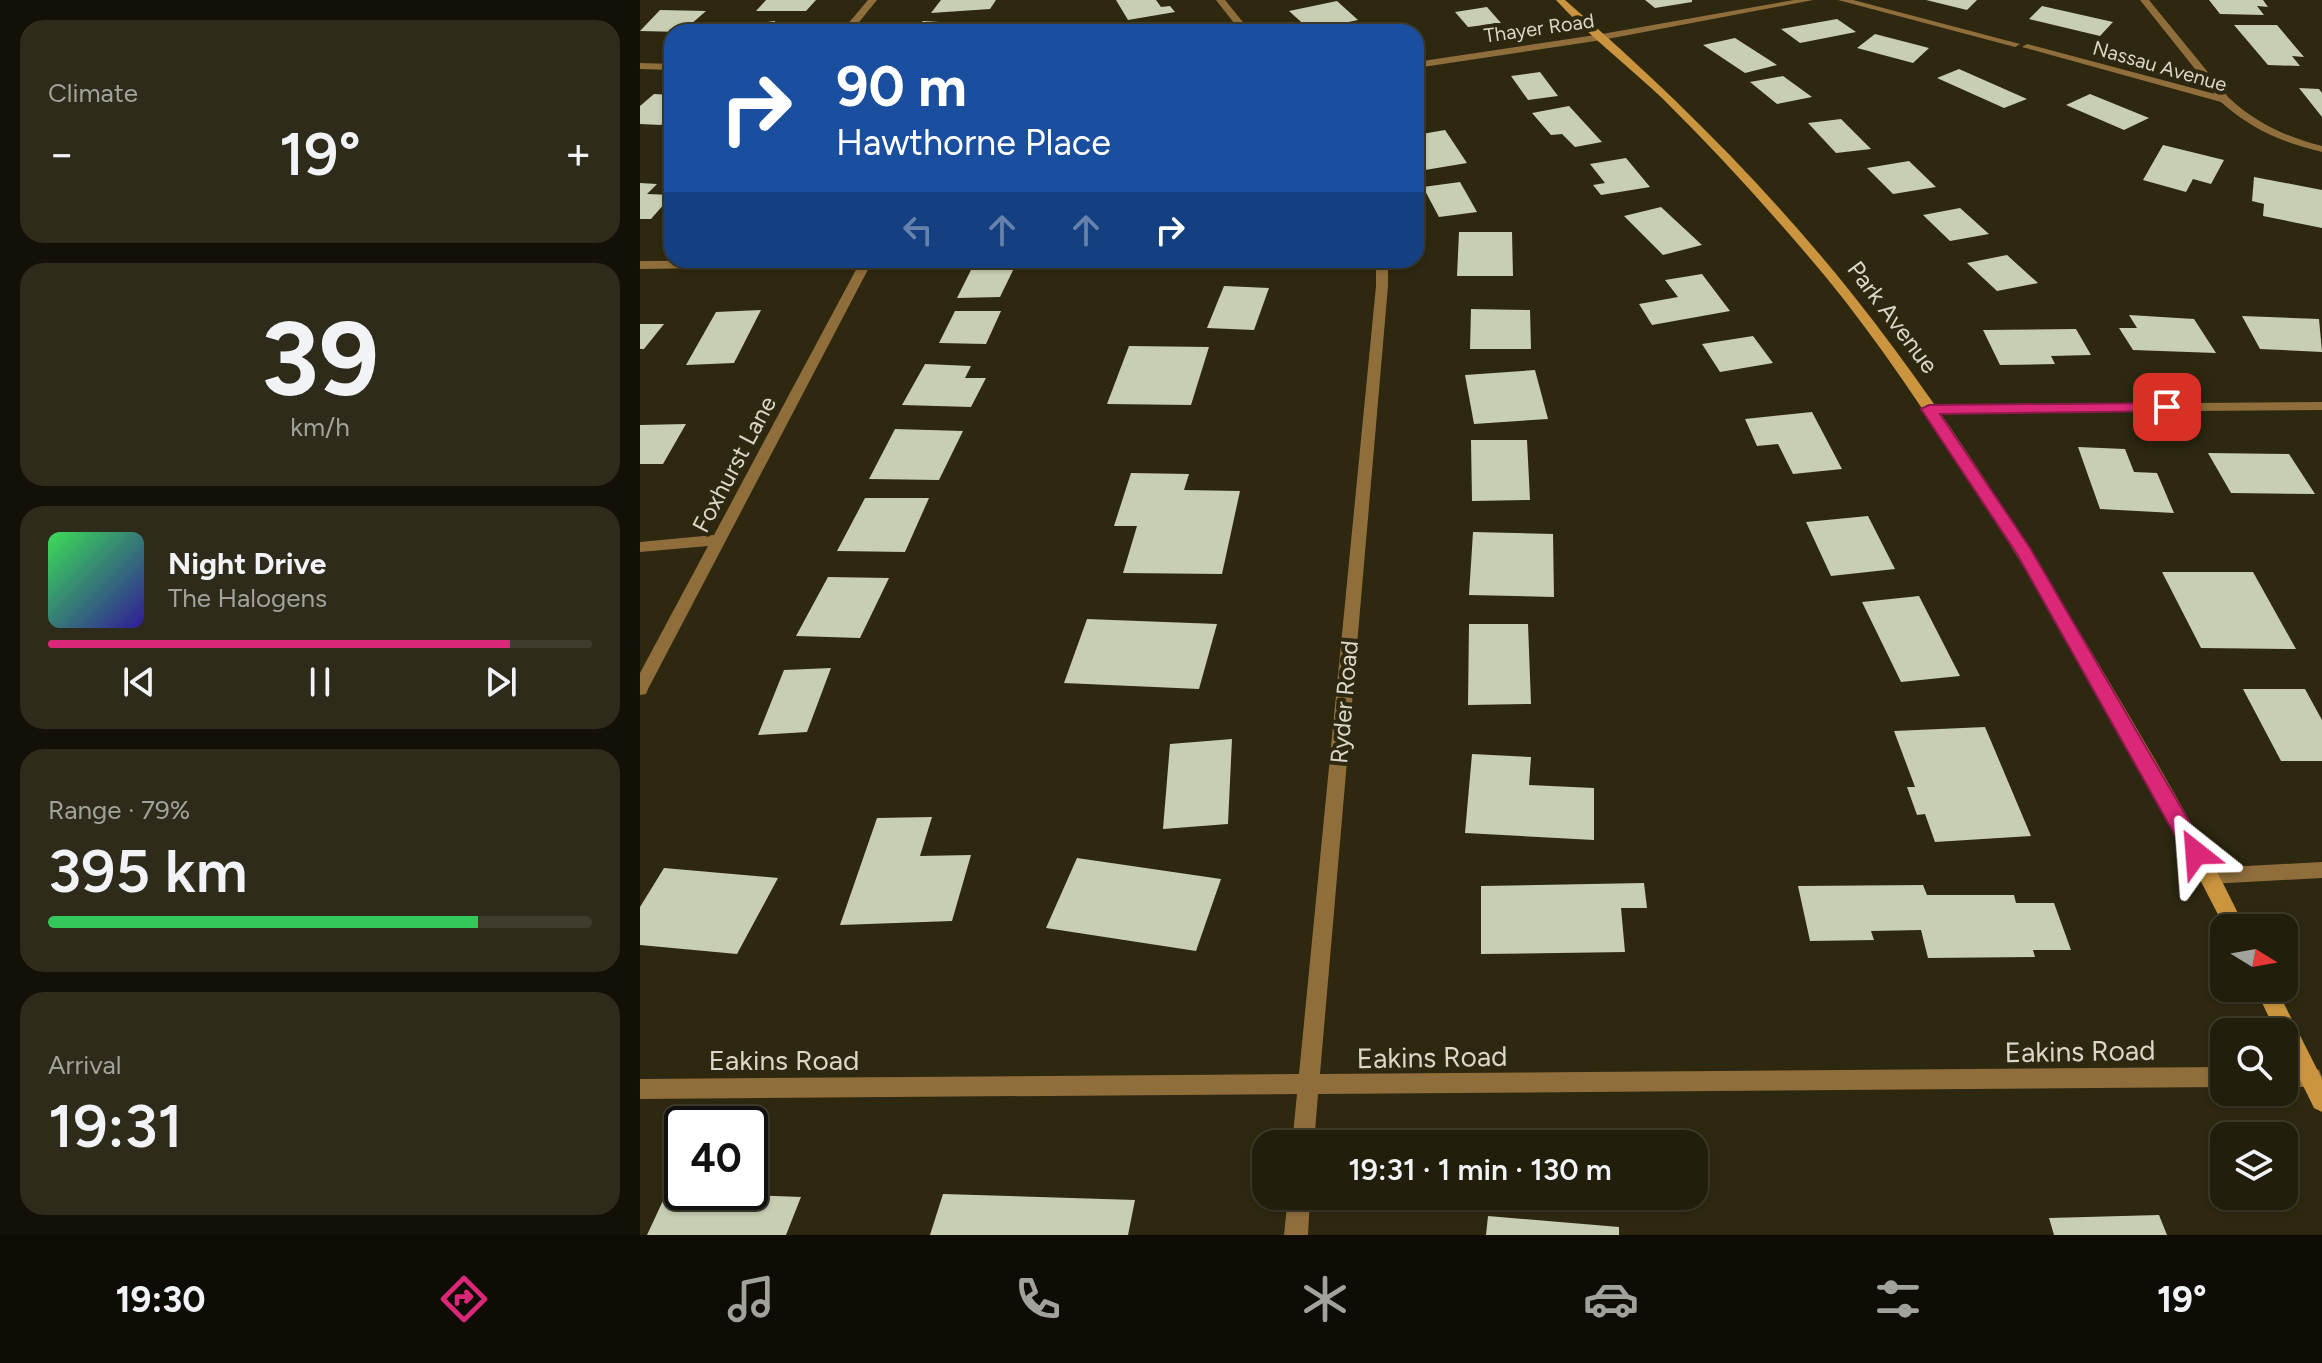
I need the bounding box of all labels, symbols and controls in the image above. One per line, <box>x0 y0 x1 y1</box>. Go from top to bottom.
street label: Thayer Road <box>1482 8 1596 48</box>
street label: Nassau Avenue <box>2090 35 2230 97</box>
text: 90 m <box>836 53 967 120</box>
icon: right <box>704 56 808 160</box>
text: Climate <box>48 77 138 109</box>
text: 19° <box>279 118 361 190</box>
text: Hawthorne Place <box>836 121 1111 164</box>
text: − <box>48 127 75 180</box>
text: + <box>565 127 592 180</box>
icon: left <box>896 208 940 252</box>
icon: ahead <box>980 208 1024 252</box>
icon: ahead <box>1064 208 1108 252</box>
icon: right <box>1148 208 1192 252</box>
street label: Park Avenue <box>1841 255 1945 379</box>
text: 39 <box>261 296 379 421</box>
pin <box>2133 373 2201 441</box>
icon: arrive <box>2145 385 2189 429</box>
street label: Foxhurst Lane <box>686 391 782 537</box>
text: km/h <box>290 411 350 443</box>
text: Night Drive <box>168 545 326 582</box>
text: The Halogens <box>168 582 327 614</box>
street label: Ryder Road <box>1324 639 1364 765</box>
icon: previous <box>117 660 161 704</box>
icon: pause <box>298 660 342 704</box>
icon: next <box>479 660 523 704</box>
text: Range · 79% <box>48 794 190 826</box>
position arrow <box>2154 811 2238 895</box>
text: 395 km <box>48 835 248 907</box>
north arrow <box>2210 914 2298 1002</box>
map controls <box>2210 914 2298 1210</box>
button: search <box>2210 1018 2298 1106</box>
street label: Eakins Road <box>2004 1033 2156 1069</box>
street label: Eakins Road <box>1356 1039 1508 1075</box>
street label: Eakins Road <box>709 1043 859 1077</box>
text: Arrival <box>48 1049 121 1081</box>
text: 19:31 <box>48 1090 183 1162</box>
speed limit sign: 40 <box>664 1106 768 1210</box>
button: layers <box>2210 1122 2298 1210</box>
text: 19:31 · 1 min · 130 m <box>1348 1151 1612 1188</box>
icon: directions <box>436 1271 492 1327</box>
icon: music <box>723 1271 779 1327</box>
icon: phone <box>1010 1271 1066 1327</box>
icon: climate <box>1297 1271 1353 1327</box>
icon: car <box>1583 1271 1639 1327</box>
icon: filters <box>1870 1271 1926 1327</box>
text: 19:30 <box>115 1278 206 1321</box>
text: 19° <box>2157 1278 2207 1321</box>

